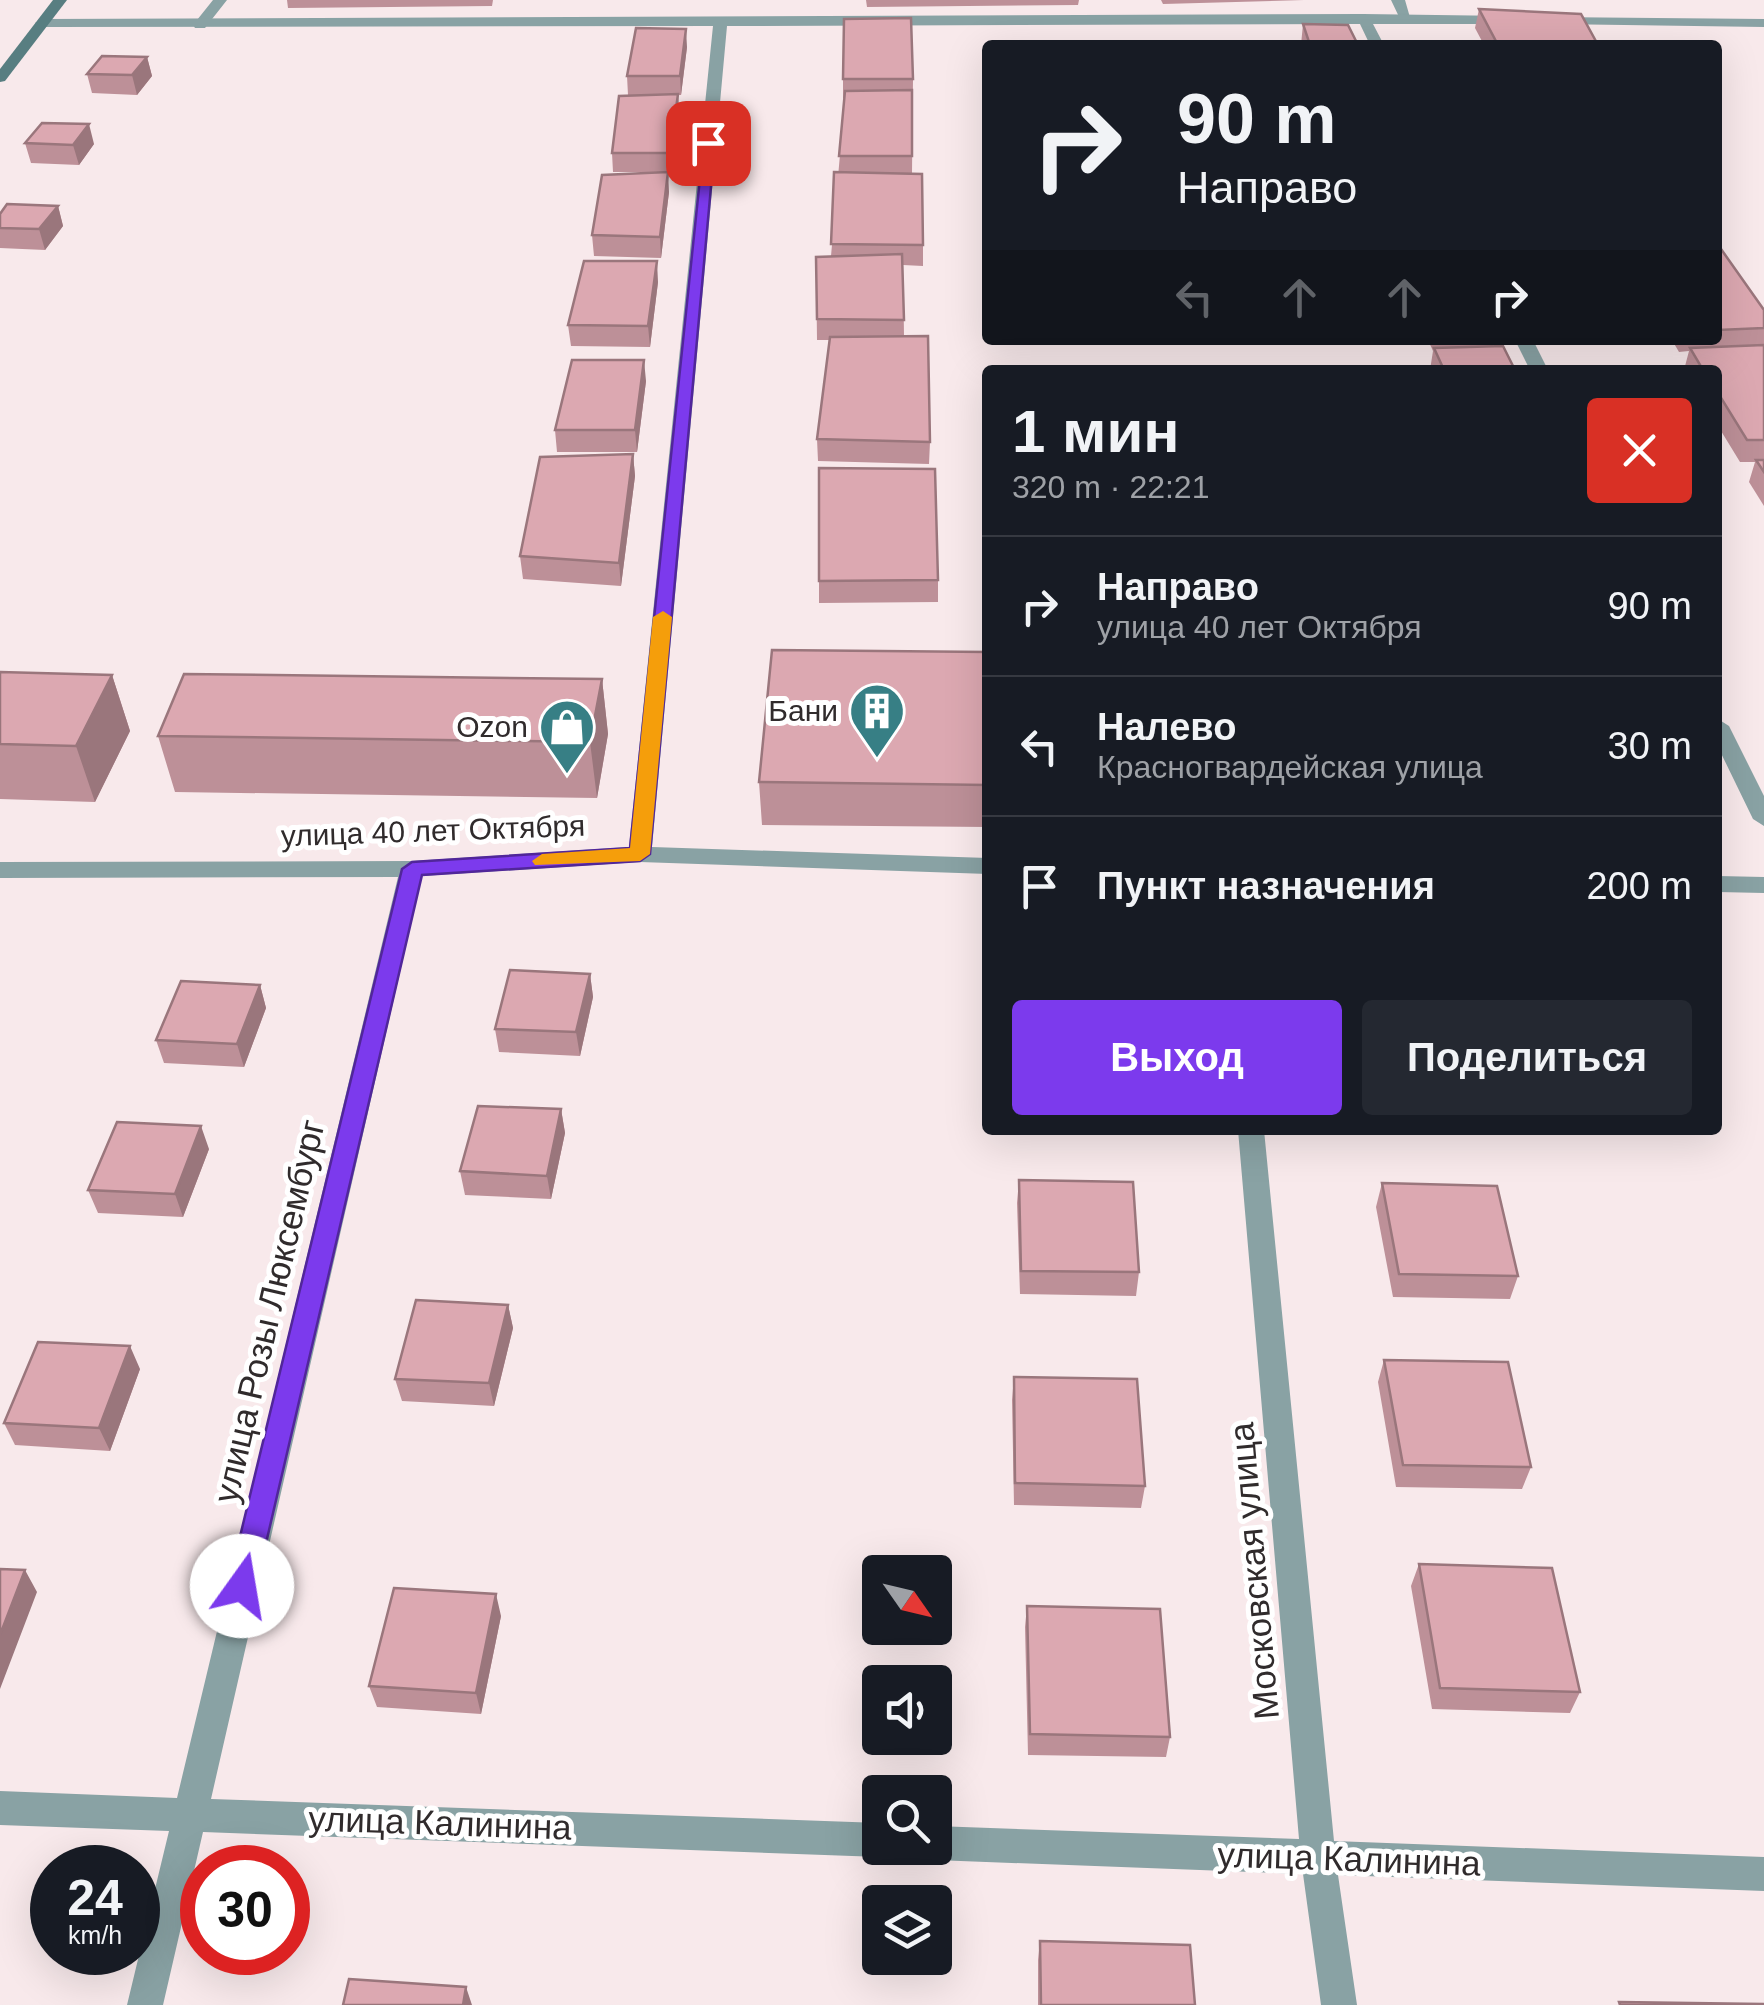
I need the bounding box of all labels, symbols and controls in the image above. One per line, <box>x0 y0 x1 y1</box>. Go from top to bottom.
icon: right <box>1012 80 1142 210</box>
text: 90 m <box>1177 80 1337 158</box>
pin <box>666 101 751 186</box>
icon: arrive <box>681 116 736 171</box>
text: Направо <box>1177 162 1357 213</box>
icon: left <box>1167 270 1222 325</box>
icon: ahead <box>1272 270 1327 325</box>
icon: ahead <box>1377 270 1432 325</box>
icon: right <box>1482 270 1537 325</box>
text: 1 мин <box>1012 398 1180 465</box>
button: close <box>1587 398 1692 503</box>
text: 320 m · 22:21 <box>1012 469 1209 505</box>
text: Направо <box>1097 566 1259 608</box>
icon: right <box>1012 579 1067 634</box>
text: 90 m <box>1608 585 1692 627</box>
text: улица 40 лет Октября <box>1097 609 1422 645</box>
building icon: Бани <box>847 681 907 760</box>
place label: Бани <box>768 694 838 727</box>
shop icon: Ozon <box>537 697 597 776</box>
text: Налево <box>1097 706 1236 748</box>
place label: Ozon <box>456 710 528 743</box>
icon: left <box>1012 719 1067 774</box>
text: 30 m <box>1608 725 1692 767</box>
text: Красногвардейская улица <box>1097 749 1483 785</box>
street label: улица 40 лет Октября <box>280 809 586 852</box>
icon: arrive <box>1012 859 1067 914</box>
text: Пункт назначения <box>1097 865 1435 907</box>
text: 200 m <box>1586 865 1692 907</box>
button: Выход <box>1012 1000 1342 1115</box>
button: Поделиться <box>1362 1000 1692 1115</box>
street label: улица Розы Люксембург <box>205 1116 332 1506</box>
street label: Московская улица <box>1221 1420 1286 1721</box>
position arrow <box>190 1534 294 1638</box>
north arrow <box>862 1555 952 1645</box>
map controls <box>862 1555 952 1975</box>
button: sound <box>862 1665 952 1755</box>
button: search <box>862 1775 952 1865</box>
street label: улица Калинина <box>308 1798 573 1847</box>
street label: улица Калинина <box>1217 1834 1482 1883</box>
speed limit sign: 30 <box>180 1845 310 1975</box>
text: 24 <box>67 1870 123 1926</box>
button: layers <box>862 1885 952 1975</box>
text: km/h <box>68 1921 122 1949</box>

